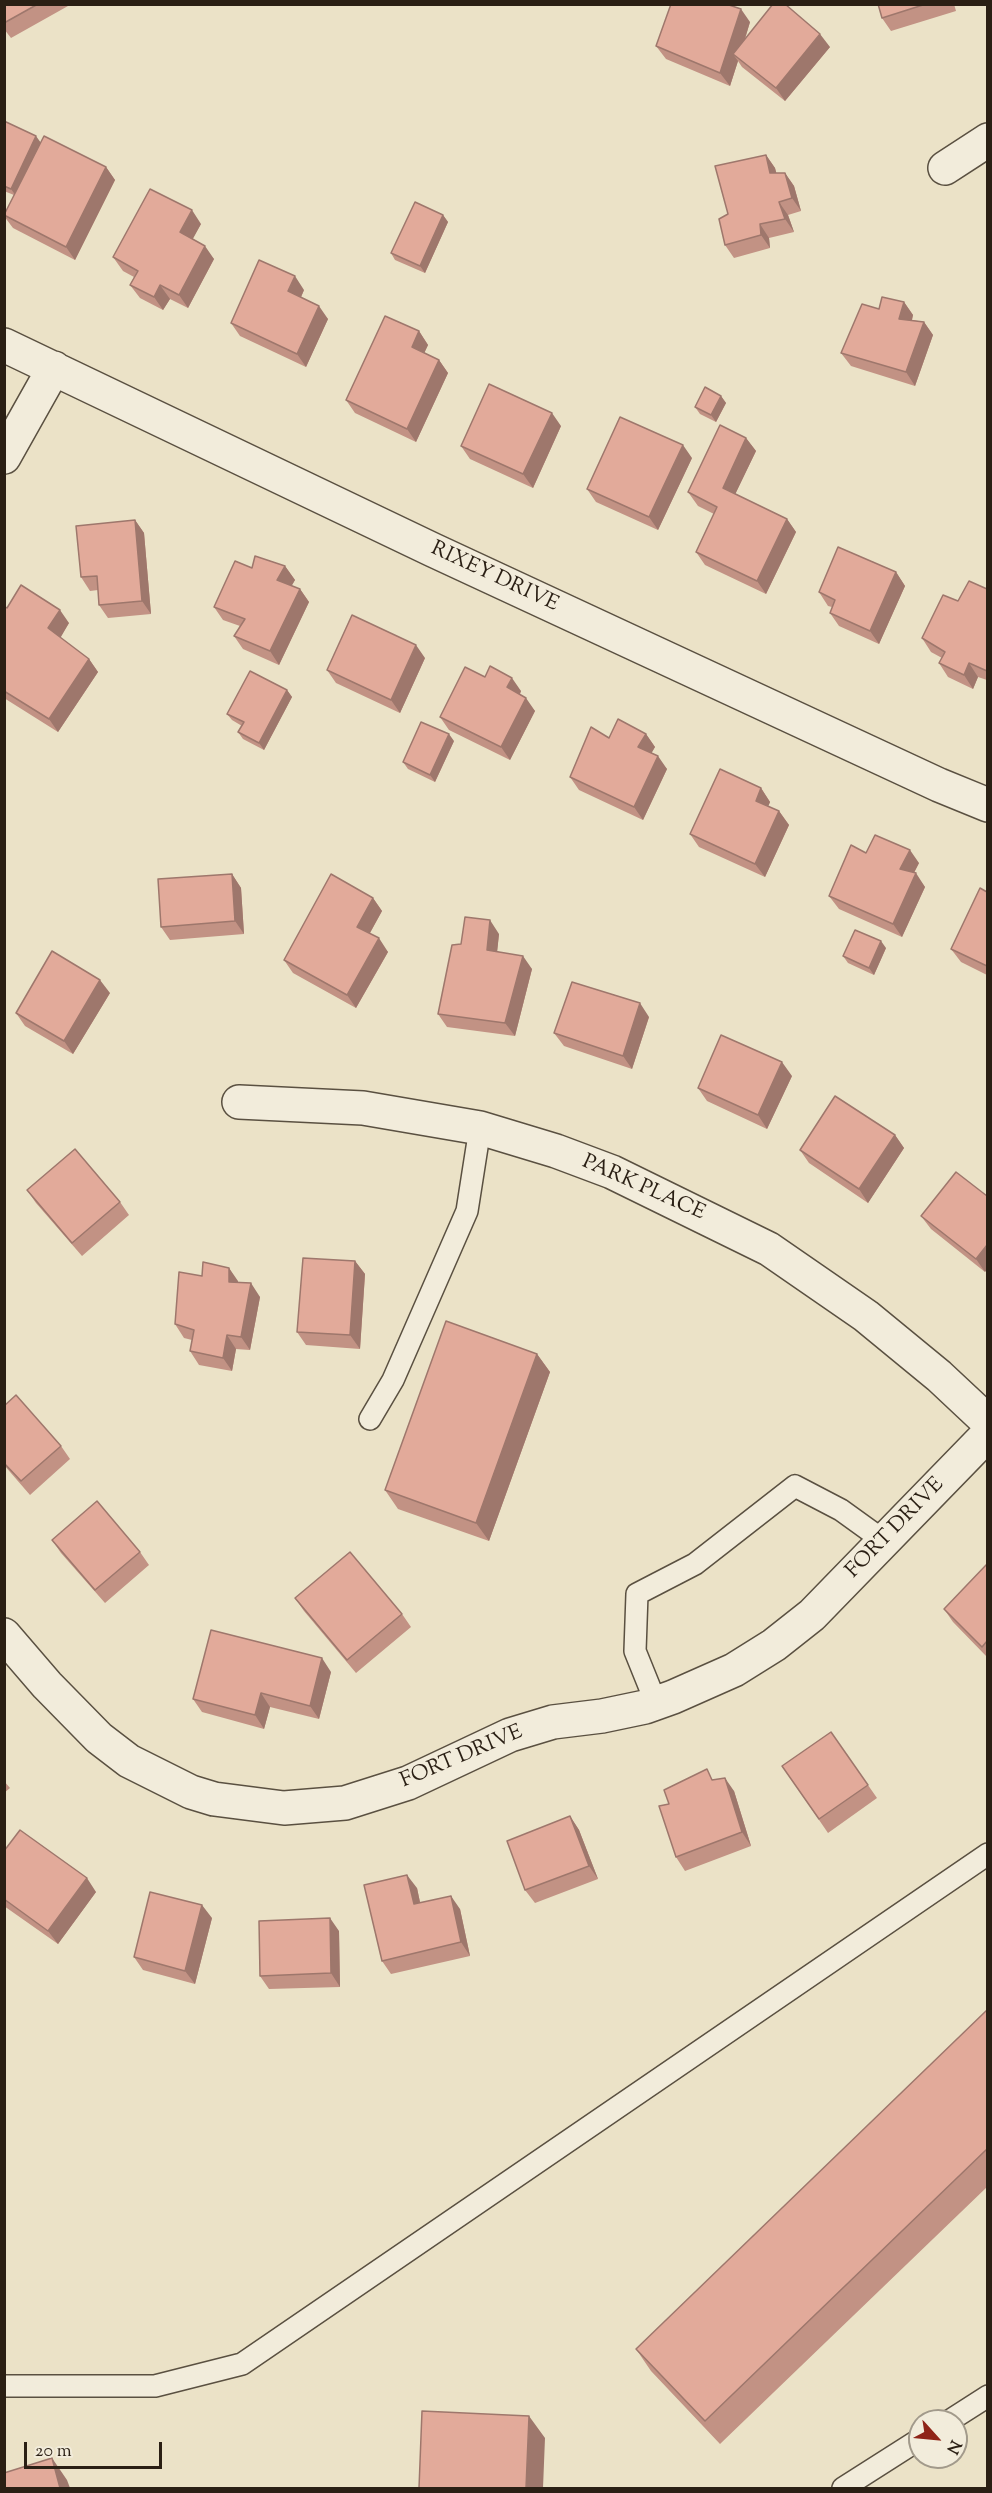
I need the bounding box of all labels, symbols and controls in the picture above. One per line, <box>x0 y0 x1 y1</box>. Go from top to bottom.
street label: RIXEY DRIVE <box>426 537 562 619</box>
street label: PARK PLACE <box>578 1151 708 1227</box>
street label: FORT DRIVE <box>842 1473 950 1585</box>
street label: FORT DRIVE <box>397 1721 527 1795</box>
north arrow <box>908 2409 968 2469</box>
scale bar <box>27 2430 165 2468</box>
text: N <box>940 2436 966 2457</box>
text: 20 m <box>35 2439 72 2465</box>

